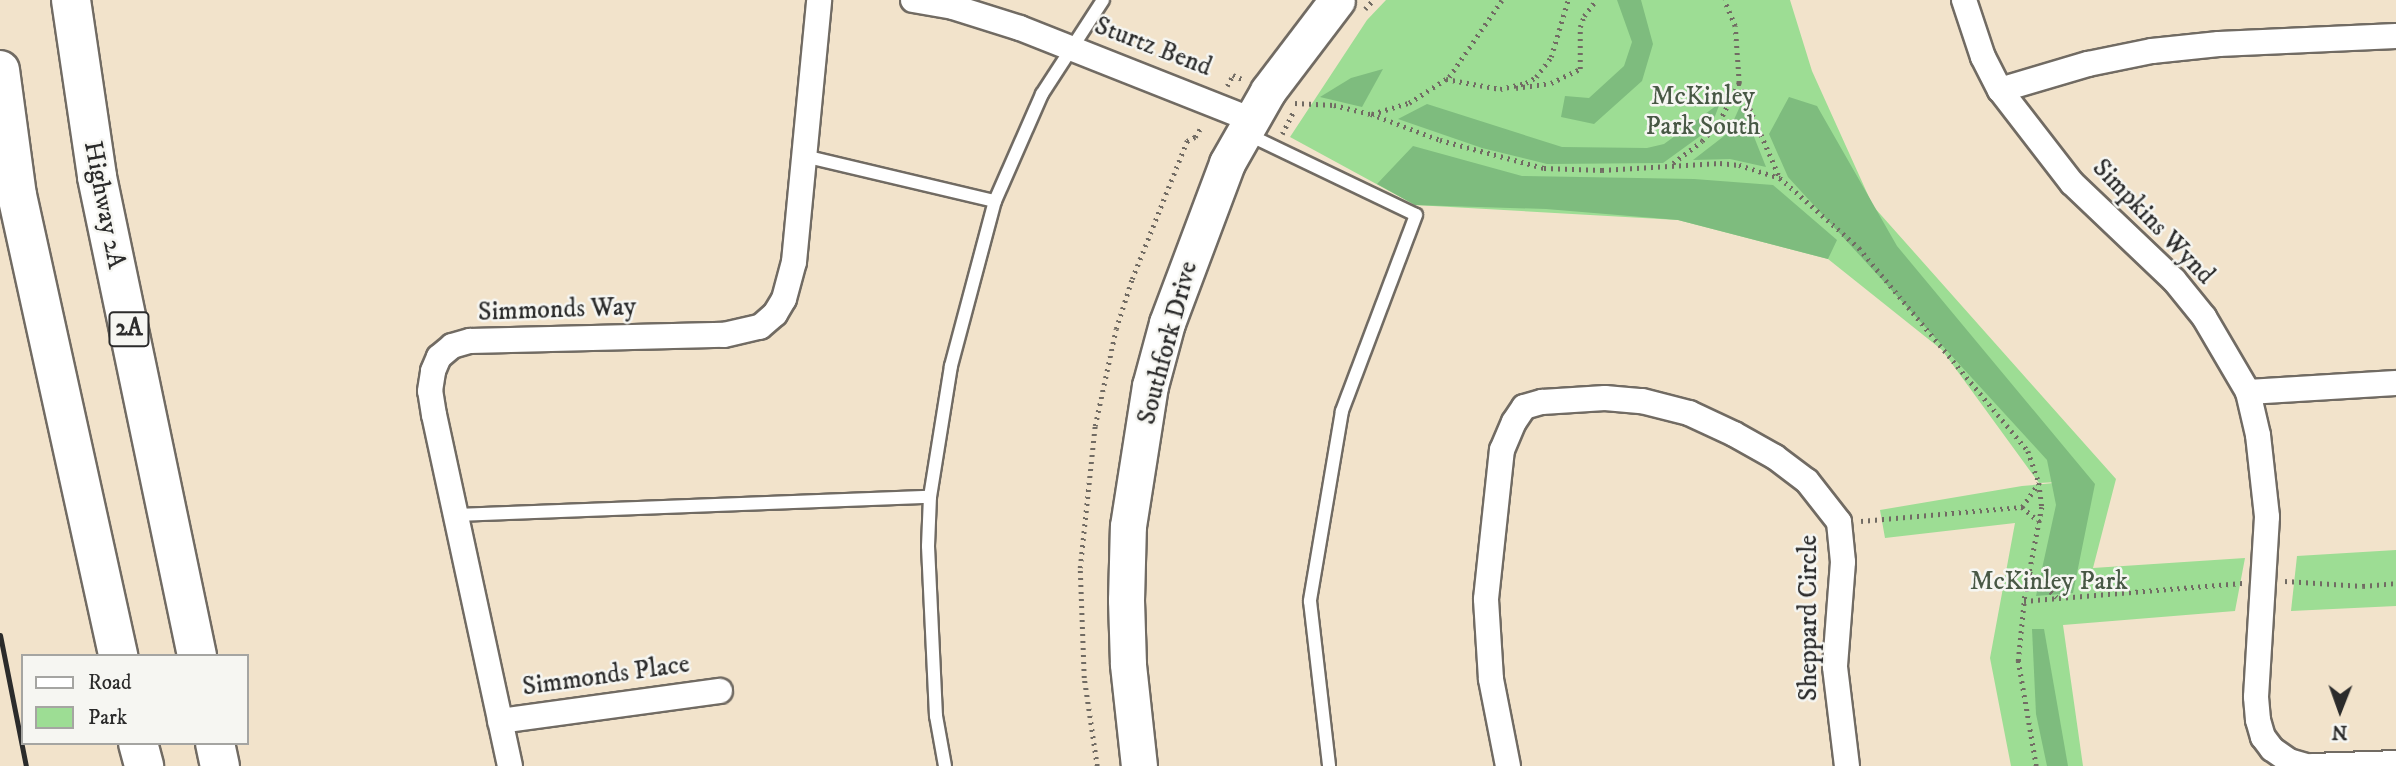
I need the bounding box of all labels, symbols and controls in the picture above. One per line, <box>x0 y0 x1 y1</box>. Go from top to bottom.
street label: Sturtz Bend <box>1090 10 1216 84</box>
park label: McKinley Park South <box>1646 81 1760 142</box>
street label: Highway 2A <box>76 139 132 271</box>
street label: Simpkins Wynd <box>2085 153 2221 291</box>
street label: Southfork Drive <box>1131 258 1205 428</box>
street label: Simmonds Way <box>477 292 637 328</box>
road number: 2A <box>108 308 150 350</box>
street label: Sheppard Circle <box>1793 535 1825 701</box>
park label: McKinley Park <box>1970 566 2128 598</box>
street label: Simmonds Place <box>520 649 692 703</box>
legend <box>21 654 248 745</box>
text: Road <box>88 670 132 696</box>
north arrow <box>2305 675 2375 745</box>
text: Park <box>88 705 127 731</box>
text: N <box>2332 720 2348 743</box>

